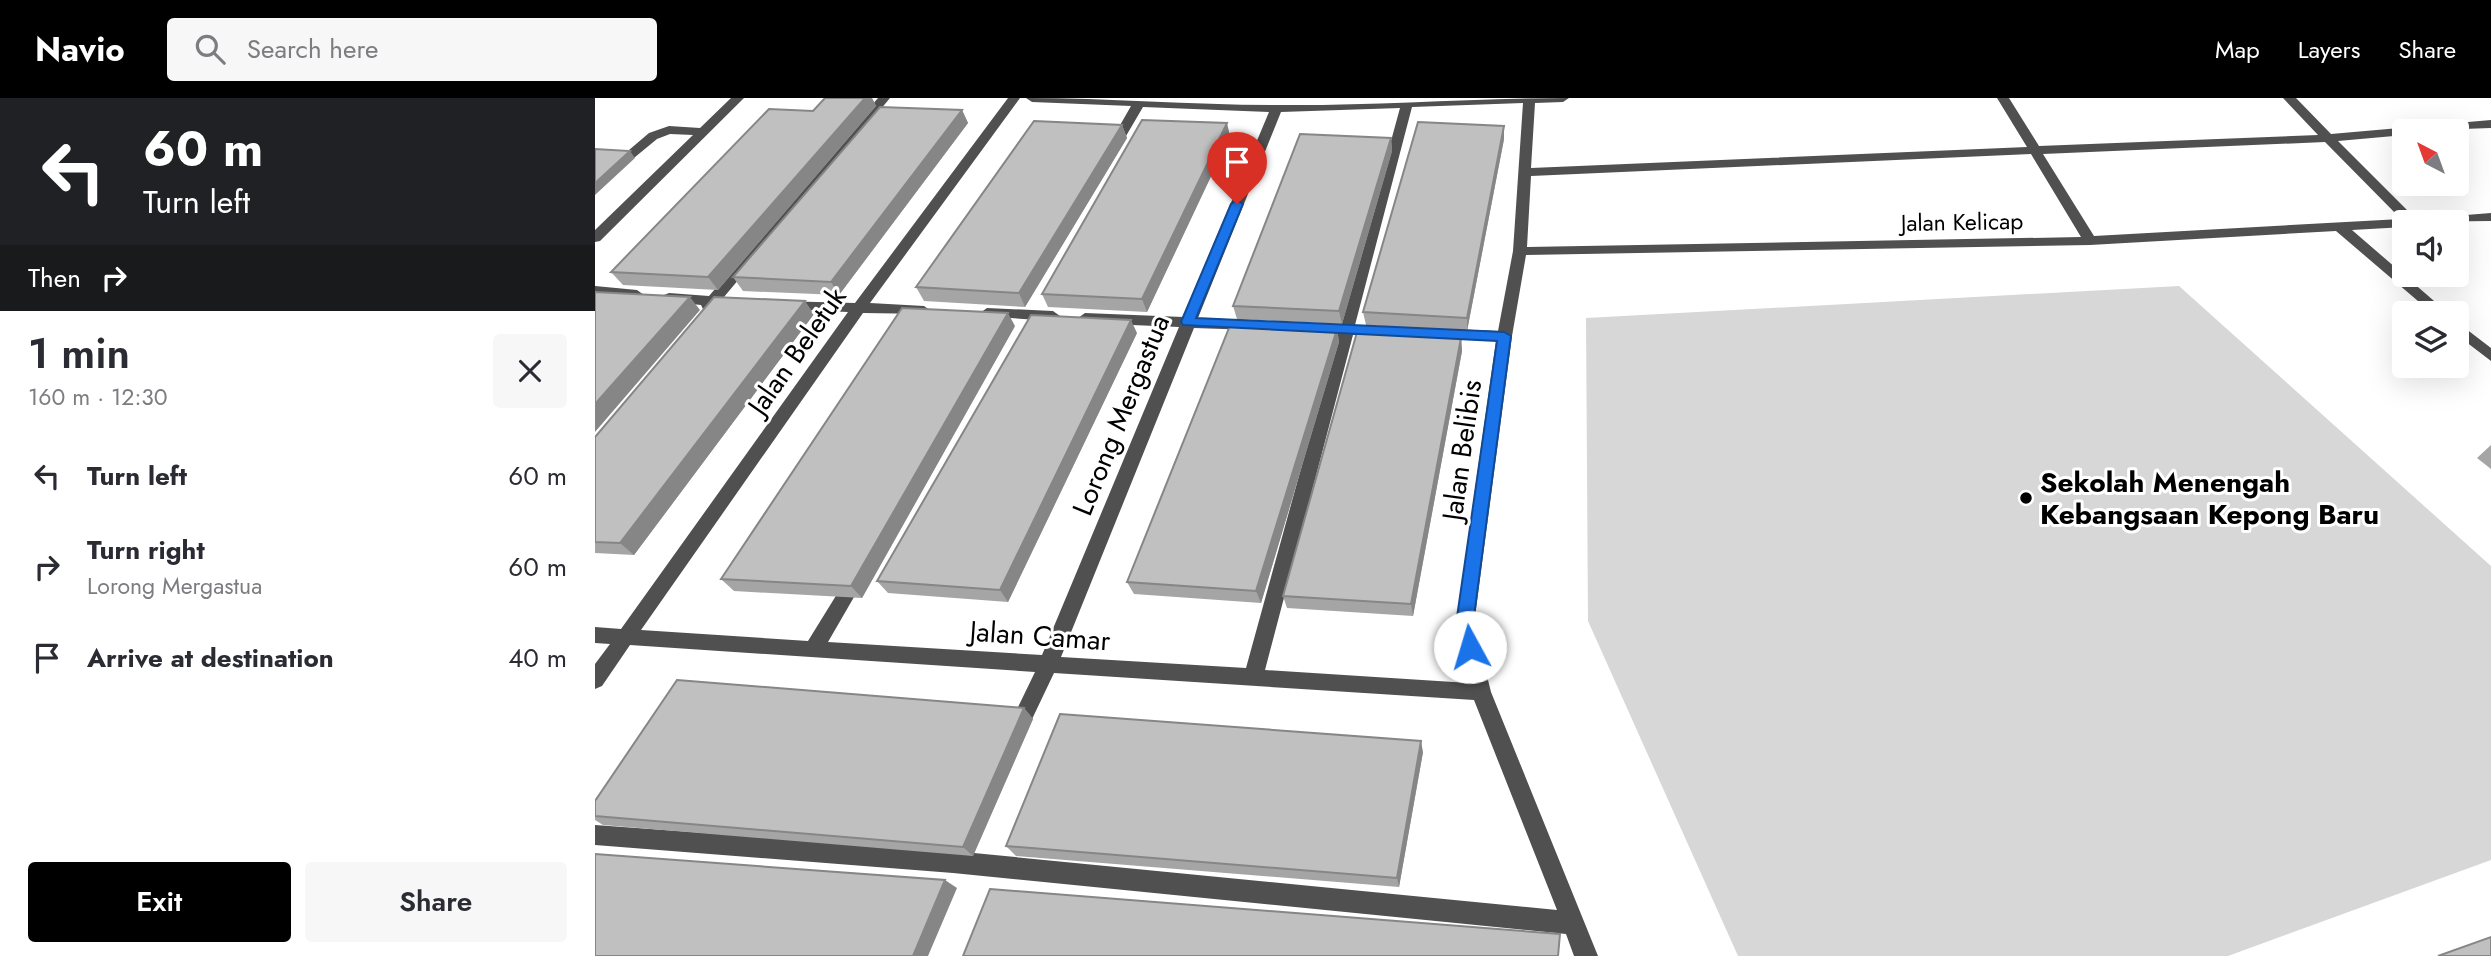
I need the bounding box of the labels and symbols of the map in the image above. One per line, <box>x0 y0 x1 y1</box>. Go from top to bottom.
north arrow <box>2392 119 2469 196</box>
pin <box>1207 132 1267 204</box>
street label: Jalan Kelicap <box>1897 204 2024 240</box>
street label: Jalan Beletuk <box>736 278 857 427</box>
street label: Lorong Mergastua <box>1062 308 1180 522</box>
street label: Jalan Belibis <box>1431 377 1492 527</box>
place label: Sekolah Menengah Kebangsaan Kepong Baru <box>2040 462 2379 535</box>
marker: Sekolah Menengah Kebangsaan Kepong Baru <box>2018 490 2034 506</box>
street label: Jalan Camar <box>964 610 1112 661</box>
position arrow <box>1433 610 1507 684</box>

